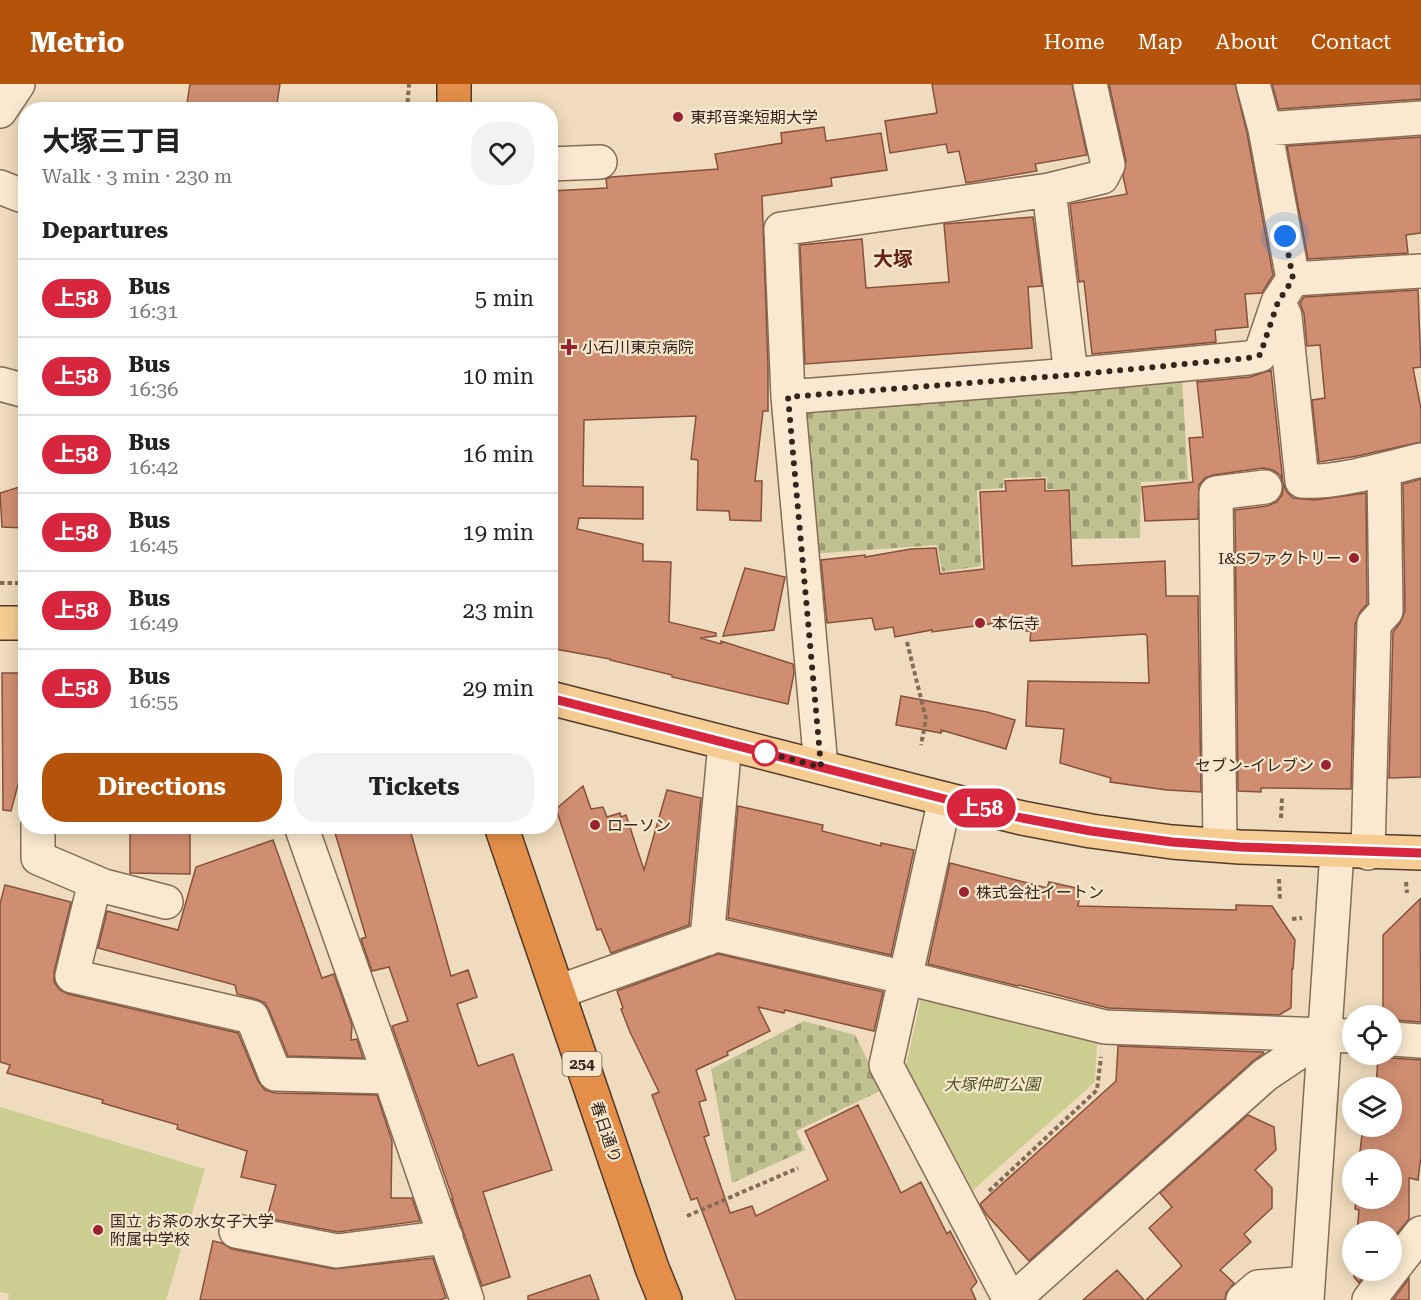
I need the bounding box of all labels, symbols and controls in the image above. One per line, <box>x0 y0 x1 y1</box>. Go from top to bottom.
text: Metrio <box>30 26 125 59</box>
text: Home <box>1044 30 1105 54</box>
text: Map <box>1138 30 1183 54</box>
text: About <box>1216 30 1278 54</box>
text: Contact <box>1311 30 1391 54</box>
place label: 東邦音楽短期大学 <box>690 108 818 127</box>
marker: 東邦音楽短期大学 <box>671 110 685 124</box>
button: heart <box>471 122 534 185</box>
text: 大塚三丁目 <box>42 125 182 158</box>
text: Walk · 3 min · 230 m <box>42 164 232 188</box>
text: Departures <box>42 218 168 243</box>
your location <box>1270 221 1300 251</box>
district label: 大塚 <box>873 247 913 271</box>
text: Bus <box>129 274 170 299</box>
text: 上58 <box>54 286 99 310</box>
text: 5 min <box>475 286 534 311</box>
text: 16:31 <box>129 299 178 323</box>
marker: 小石川東京病院 <box>560 338 578 356</box>
place label: 小石川東京病院 <box>582 338 694 357</box>
text: Bus <box>129 352 170 377</box>
text: 上58 <box>54 364 99 388</box>
text: 10 min <box>463 364 534 389</box>
text: 16:36 <box>129 377 178 401</box>
text: Bus <box>129 430 170 455</box>
text: 上58 <box>54 442 99 466</box>
text: 16 min <box>463 442 534 467</box>
text: 16:42 <box>129 455 178 479</box>
text: Bus <box>129 508 170 533</box>
text: 上58 <box>54 520 99 544</box>
text: 19 min <box>463 520 534 545</box>
text: 16:45 <box>129 533 178 557</box>
place label: I&Sファクトリー <box>1218 549 1342 568</box>
marker: I&Sファクトリー <box>1347 551 1361 565</box>
text: Bus <box>129 586 170 611</box>
text: 上58 <box>54 598 99 622</box>
text: 23 min <box>463 598 534 623</box>
text: 16:49 <box>129 611 178 635</box>
place label: 本伝寺 <box>992 614 1040 633</box>
marker: 本伝寺 <box>973 616 987 630</box>
text: Bus <box>129 664 170 689</box>
text: 上58 <box>54 676 99 700</box>
text: 29 min <box>463 676 534 701</box>
text: 16:55 <box>129 689 178 713</box>
unlabelled marker <box>752 740 778 766</box>
button: Directions <box>42 753 282 822</box>
button: Tickets <box>294 753 534 822</box>
place label: セブン-イレブン <box>1195 756 1314 775</box>
marker: セブン-イレブン <box>1319 758 1333 772</box>
line badge: 上58 <box>946 788 1016 828</box>
text: 上58 <box>959 796 1003 820</box>
place label: ローソン <box>607 816 671 835</box>
marker: ローソン <box>588 818 602 832</box>
place label: 株式会社イートン <box>976 883 1104 902</box>
marker: 株式会社イートン <box>957 885 971 899</box>
map controls <box>1342 1005 1402 1281</box>
button: locate <box>1342 1005 1402 1065</box>
road number: 254 <box>562 1052 602 1076</box>
park label: 大塚仲町公園 <box>944 1075 1042 1094</box>
button: layers <box>1342 1077 1402 1137</box>
street label: 春日通り <box>587 1099 625 1165</box>
button: + <box>1342 1149 1402 1209</box>
place label: 国立 お茶の水女子大学 附属中学校 <box>110 1212 274 1249</box>
button: − <box>1342 1221 1402 1281</box>
marker: 国立 お茶の水女子大学 附属中学校 <box>91 1223 105 1237</box>

